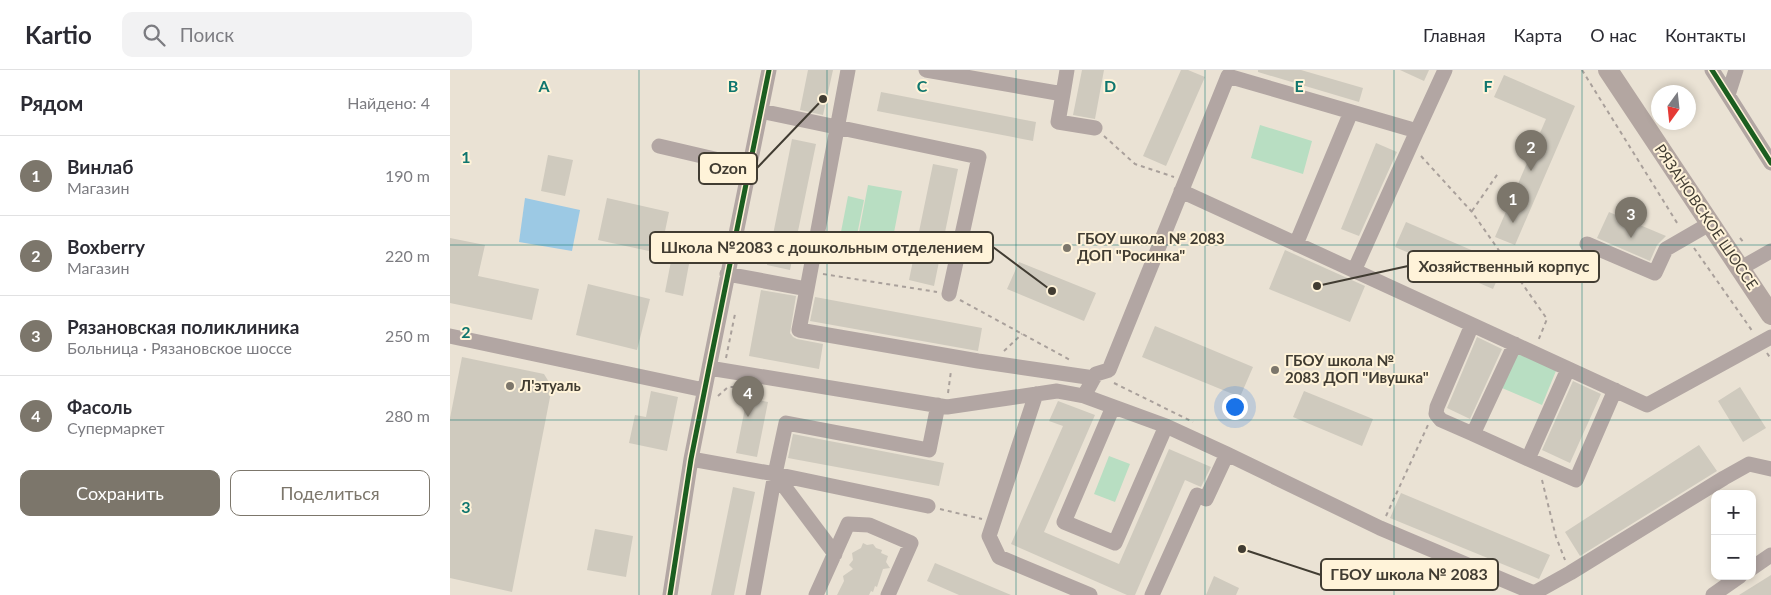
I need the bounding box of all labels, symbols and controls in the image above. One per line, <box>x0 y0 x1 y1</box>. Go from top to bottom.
search box <box>122 12 472 57</box>
text: Kartio <box>25 20 92 49</box>
icon: search <box>140 21 168 49</box>
text: Поиск <box>180 23 234 46</box>
text: Главная <box>1423 24 1486 46</box>
text: Карта <box>1514 24 1562 46</box>
text: О нас <box>1590 24 1637 46</box>
text: Контакты <box>1665 24 1746 46</box>
text: A <box>537 76 550 95</box>
text: B <box>728 76 738 95</box>
text: C <box>917 76 928 95</box>
text: D <box>1104 76 1116 95</box>
text: E <box>1294 76 1304 95</box>
text: F <box>1483 76 1493 95</box>
north arrow <box>1651 85 1696 130</box>
text: Рядом <box>20 90 83 115</box>
text: Найдено: 4 <box>347 93 430 112</box>
pin: 2 <box>1515 130 1547 171</box>
street label: РЯЗАНОВСКОЕ ШОССЕ <box>1651 140 1762 293</box>
text: 1 <box>461 147 471 166</box>
callout: Ozon <box>699 153 757 184</box>
text: Винлаб <box>67 155 133 178</box>
text: Ozon <box>709 158 747 177</box>
text: 1 <box>31 166 41 185</box>
text: 190 m <box>385 166 430 185</box>
text: Магазин <box>67 178 129 197</box>
pin: 1 <box>1497 182 1529 223</box>
pin: 3 <box>1615 197 1647 238</box>
place label: ГБОУ школа № 2083 ДОП "Росинка" <box>1077 229 1225 264</box>
callout: Школа №2083 с дошкольным отделением <box>650 232 993 263</box>
text: Boxberry <box>67 235 145 258</box>
text: Школа №2083 с дошкольным отделением <box>661 237 983 256</box>
marker: ГБОУ школа № 2083 ДОП "Росинка" <box>1061 242 1073 254</box>
text: 2 <box>31 246 41 265</box>
text: 220 m <box>385 246 430 265</box>
callout: Хозяйственный корпус <box>1408 251 1599 282</box>
text: Хозяйственный корпус <box>1418 256 1590 275</box>
text: Магазин <box>67 258 129 277</box>
text: Рязановская поликлиника <box>67 315 299 338</box>
text: 2 <box>461 322 471 341</box>
text: 3 <box>31 326 41 345</box>
text: 250 m <box>385 326 430 345</box>
text: Больница · Рязановское шоссе <box>67 338 292 357</box>
place label: ГБОУ школа № 2083 ДОП "Ивушка" <box>1285 351 1429 386</box>
marker: ГБОУ школа № 2083 ДОП "Ивушка" <box>1269 364 1281 376</box>
place label: Л'этуаль <box>519 376 581 394</box>
pin: 4 <box>732 376 764 417</box>
marker: Л'этуаль <box>504 380 516 392</box>
your location <box>1222 394 1248 420</box>
text: Фасоль <box>67 395 132 418</box>
text: 4 <box>31 406 41 425</box>
text: 280 m <box>385 406 430 425</box>
text: Супермаркет <box>67 418 165 437</box>
button: Сохранить <box>20 470 220 516</box>
button: Поделиться <box>230 470 430 516</box>
map controls <box>1711 490 1756 580</box>
button: + <box>1711 490 1756 535</box>
text: 3 <box>461 497 471 516</box>
button: − <box>1711 535 1756 580</box>
callout: ГБОУ школа № 2083 <box>1321 559 1498 590</box>
text: ГБОУ школа № 2083 <box>1330 564 1488 583</box>

